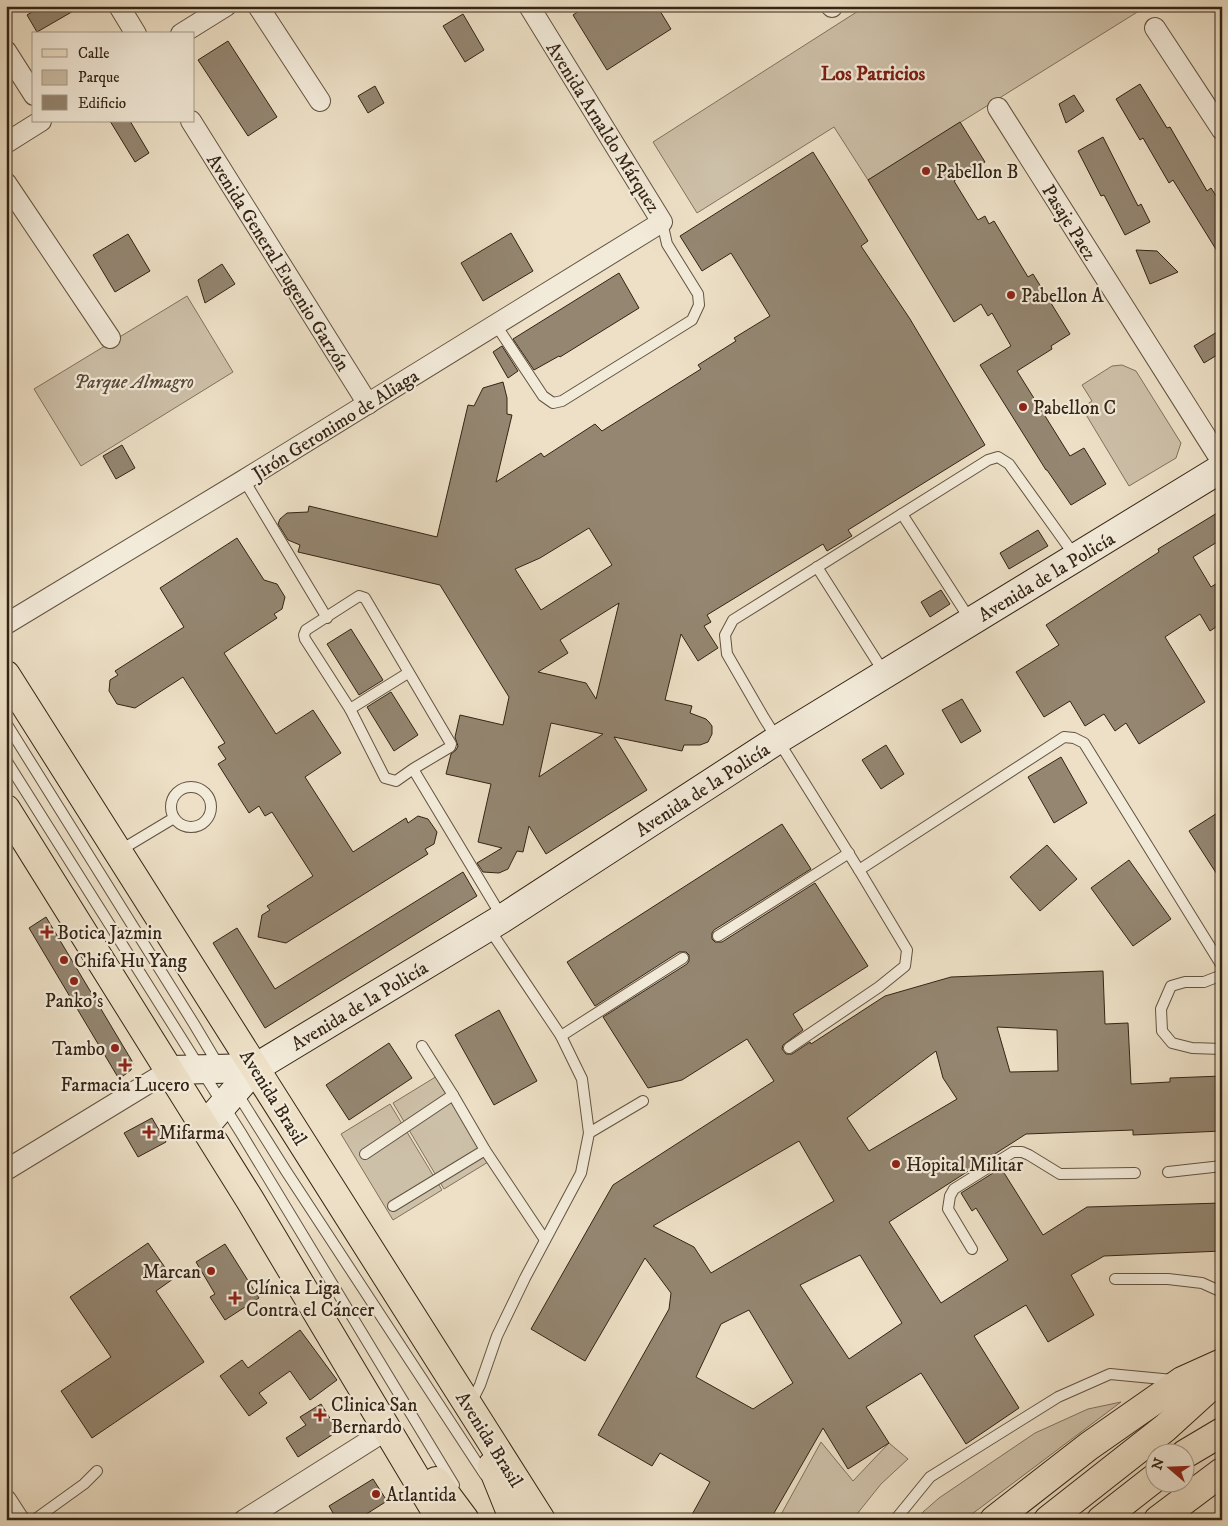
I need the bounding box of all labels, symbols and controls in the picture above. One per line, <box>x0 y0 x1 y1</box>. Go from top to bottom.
legend <box>32 32 195 122</box>
street label: Avenida Arnaldo Márquez <box>540 38 665 218</box>
text: Calle <box>78 44 110 63</box>
district label: Los Patricios <box>821 62 926 87</box>
text: Parque <box>78 68 119 87</box>
text: Edificio <box>78 94 126 113</box>
street label: Avenida General Eugenio Garzón <box>201 150 354 376</box>
place label: Pabellon B <box>936 161 1018 184</box>
marker: Pabellon B <box>920 165 932 177</box>
street label: Pasaje Paez <box>1036 181 1101 265</box>
place label: Pabellon A <box>1021 285 1104 308</box>
marker: Pabellon A <box>1005 289 1017 301</box>
street label: Jirón Geronimo de Aliaga <box>247 365 423 487</box>
park label: Parque Almagro <box>74 371 194 395</box>
place label: Pabellon C <box>1033 397 1116 420</box>
marker: Pabellon C <box>1017 401 1029 413</box>
street label: Avenida de la Policía <box>974 527 1119 627</box>
street label: Avenida de la Policía <box>631 738 774 842</box>
place label: Botica Jazmin <box>57 922 162 945</box>
marker: Botica Jazmin <box>41 926 53 938</box>
place label: Chifa Hu Yang <box>74 950 187 973</box>
marker: Chifa Hu Yang <box>58 954 70 966</box>
street label: Avenida de la Policía <box>287 956 432 1056</box>
marker: Panko's <box>68 975 80 987</box>
place label: Panko's <box>45 990 103 1013</box>
place label: Tambo <box>52 1038 105 1061</box>
marker: Tambo <box>109 1042 121 1054</box>
street label: Avenida Brasil <box>234 1046 311 1150</box>
marker: Farmacia Lucero <box>119 1059 131 1071</box>
place label: Farmacia Lucero <box>60 1074 190 1097</box>
place label: Mifarma <box>159 1122 225 1145</box>
marker: Mifarma <box>143 1126 155 1138</box>
place label: Hopital Militar <box>906 1154 1023 1177</box>
marker: Hopital Militar <box>890 1158 902 1170</box>
place label: Marcan <box>142 1261 201 1284</box>
marker: Marcan <box>205 1265 217 1277</box>
place label: Clínica Liga Contra el Cáncer <box>246 1277 374 1322</box>
marker: Clínica Liga Contra el Cáncer <box>228 1291 242 1305</box>
street label: Avenida Brasil <box>450 1388 527 1492</box>
place label: Clinica San Bernardo <box>331 1394 417 1439</box>
marker: Clinica San Bernardo <box>313 1408 327 1422</box>
north arrow <box>1146 1444 1196 1494</box>
text: N <box>1148 1455 1169 1472</box>
place label: Atlantida <box>386 1484 456 1507</box>
marker: Atlantida <box>370 1488 382 1500</box>

